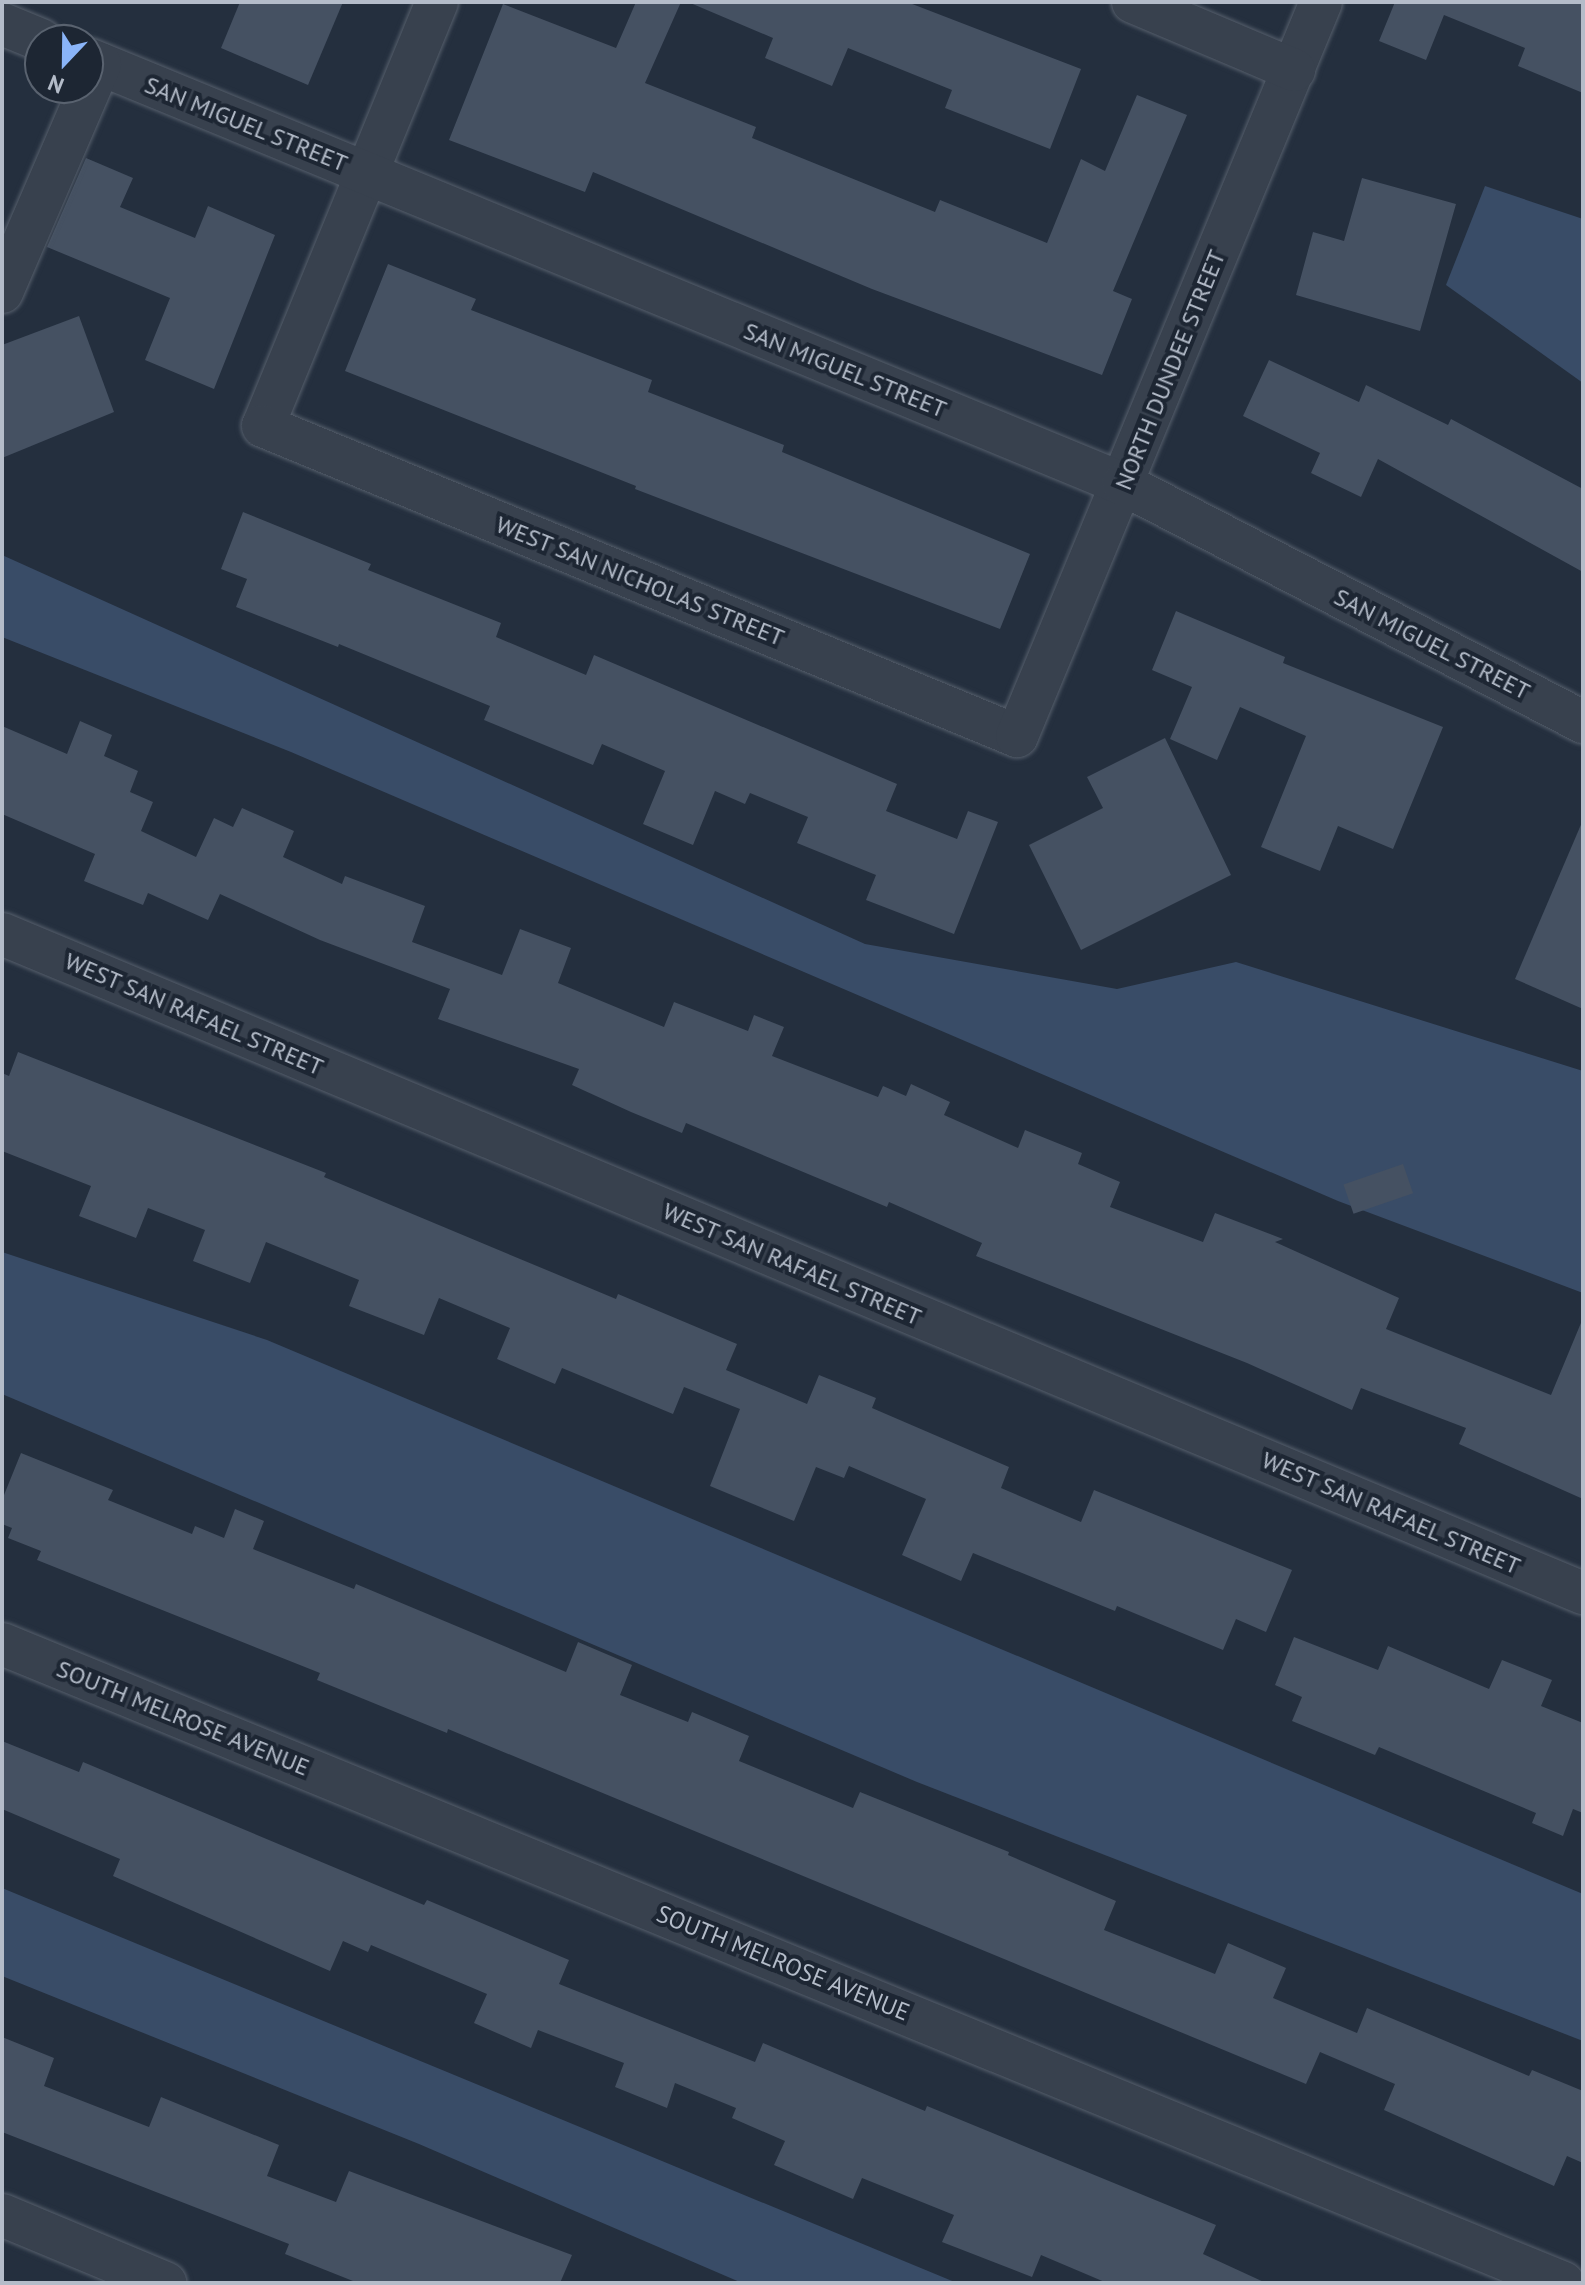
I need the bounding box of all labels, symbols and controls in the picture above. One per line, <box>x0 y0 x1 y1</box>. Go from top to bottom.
north arrow <box>24 24 104 104</box>
text: N <box>44 69 68 100</box>
street label: SAN MIGUEL STREET <box>140 70 352 178</box>
street label: NORTH DUNDEE STREET <box>1109 246 1231 494</box>
street label: SAN MIGUEL STREET <box>739 316 951 424</box>
street label: WEST SAN NICHOLAS STREET <box>491 510 789 652</box>
street label: SAN MIGUEL STREET <box>1329 582 1535 706</box>
street label: WEST SAN RAFAEL STREET <box>60 946 328 1082</box>
street label: WEST SAN RAFAEL STREET <box>658 1196 926 1332</box>
street label: WEST SAN RAFAEL STREET <box>1257 1445 1525 1581</box>
street label: SOUTH MELROSE AVENUE <box>52 1654 314 1782</box>
street label: SOUTH MELROSE AVENUE <box>652 1899 914 2027</box>

